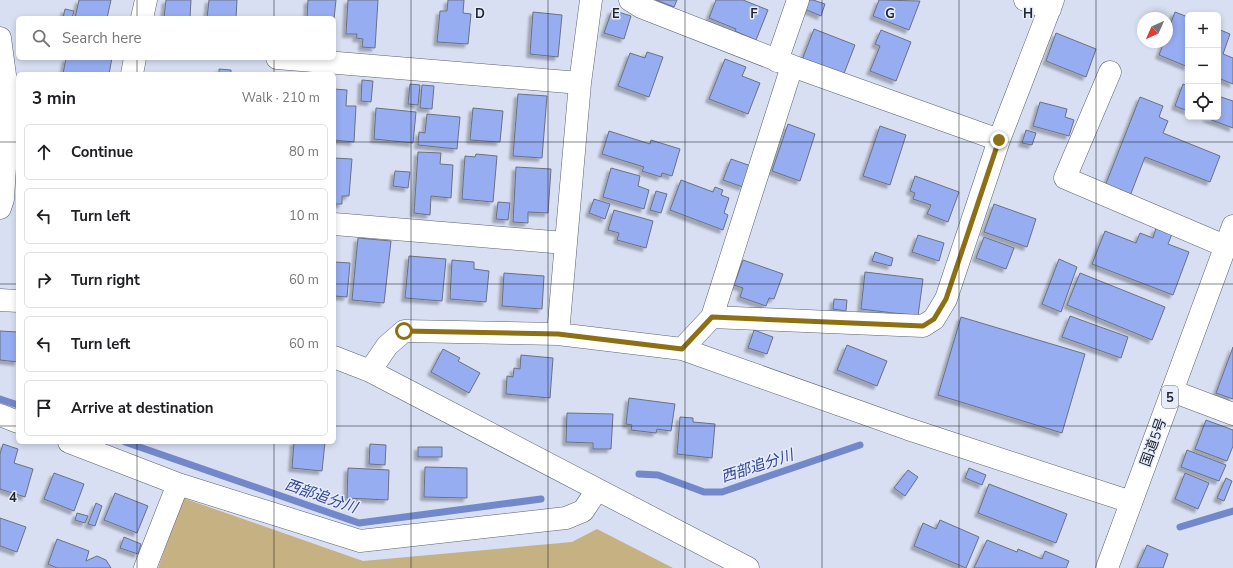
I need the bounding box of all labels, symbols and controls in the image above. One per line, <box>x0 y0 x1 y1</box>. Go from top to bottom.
text: D <box>475 5 485 23</box>
text: E <box>612 5 620 23</box>
text: F <box>750 5 758 23</box>
text: G <box>885 5 895 23</box>
text: H <box>1023 5 1033 23</box>
north arrow <box>1137 12 1173 48</box>
map controls <box>1185 12 1221 120</box>
button: + <box>1185 12 1221 48</box>
search box <box>16 16 336 60</box>
icon: search <box>30 27 52 49</box>
text: Search here <box>62 28 142 48</box>
button: − <box>1185 48 1221 84</box>
button: locate <box>1185 84 1221 120</box>
text: 3 min <box>32 87 76 110</box>
text: Walk · 210 m <box>242 89 320 107</box>
route end <box>990 131 1008 149</box>
icon: ahead <box>33 141 55 163</box>
text: Continue <box>71 142 133 162</box>
text: 80 m <box>289 143 319 161</box>
icon: left <box>33 205 55 227</box>
text: Turn left <box>71 206 130 226</box>
text: 10 m <box>289 207 319 225</box>
icon: right <box>33 269 55 291</box>
text: Turn right <box>71 270 140 290</box>
text: 60 m <box>289 271 319 289</box>
route start <box>395 322 413 340</box>
icon: left <box>33 333 55 355</box>
text: Turn left <box>71 334 130 354</box>
text: 60 m <box>289 335 319 353</box>
road number: 5 <box>1162 386 1178 408</box>
icon: arrive <box>33 397 55 419</box>
text: Arrive at destination <box>71 398 214 418</box>
street label: 国道5号 <box>1136 415 1171 469</box>
water label: 西部追分川 <box>718 444 798 487</box>
water label: 西部追分川 <box>282 474 362 518</box>
text: 4 <box>9 489 17 507</box>

